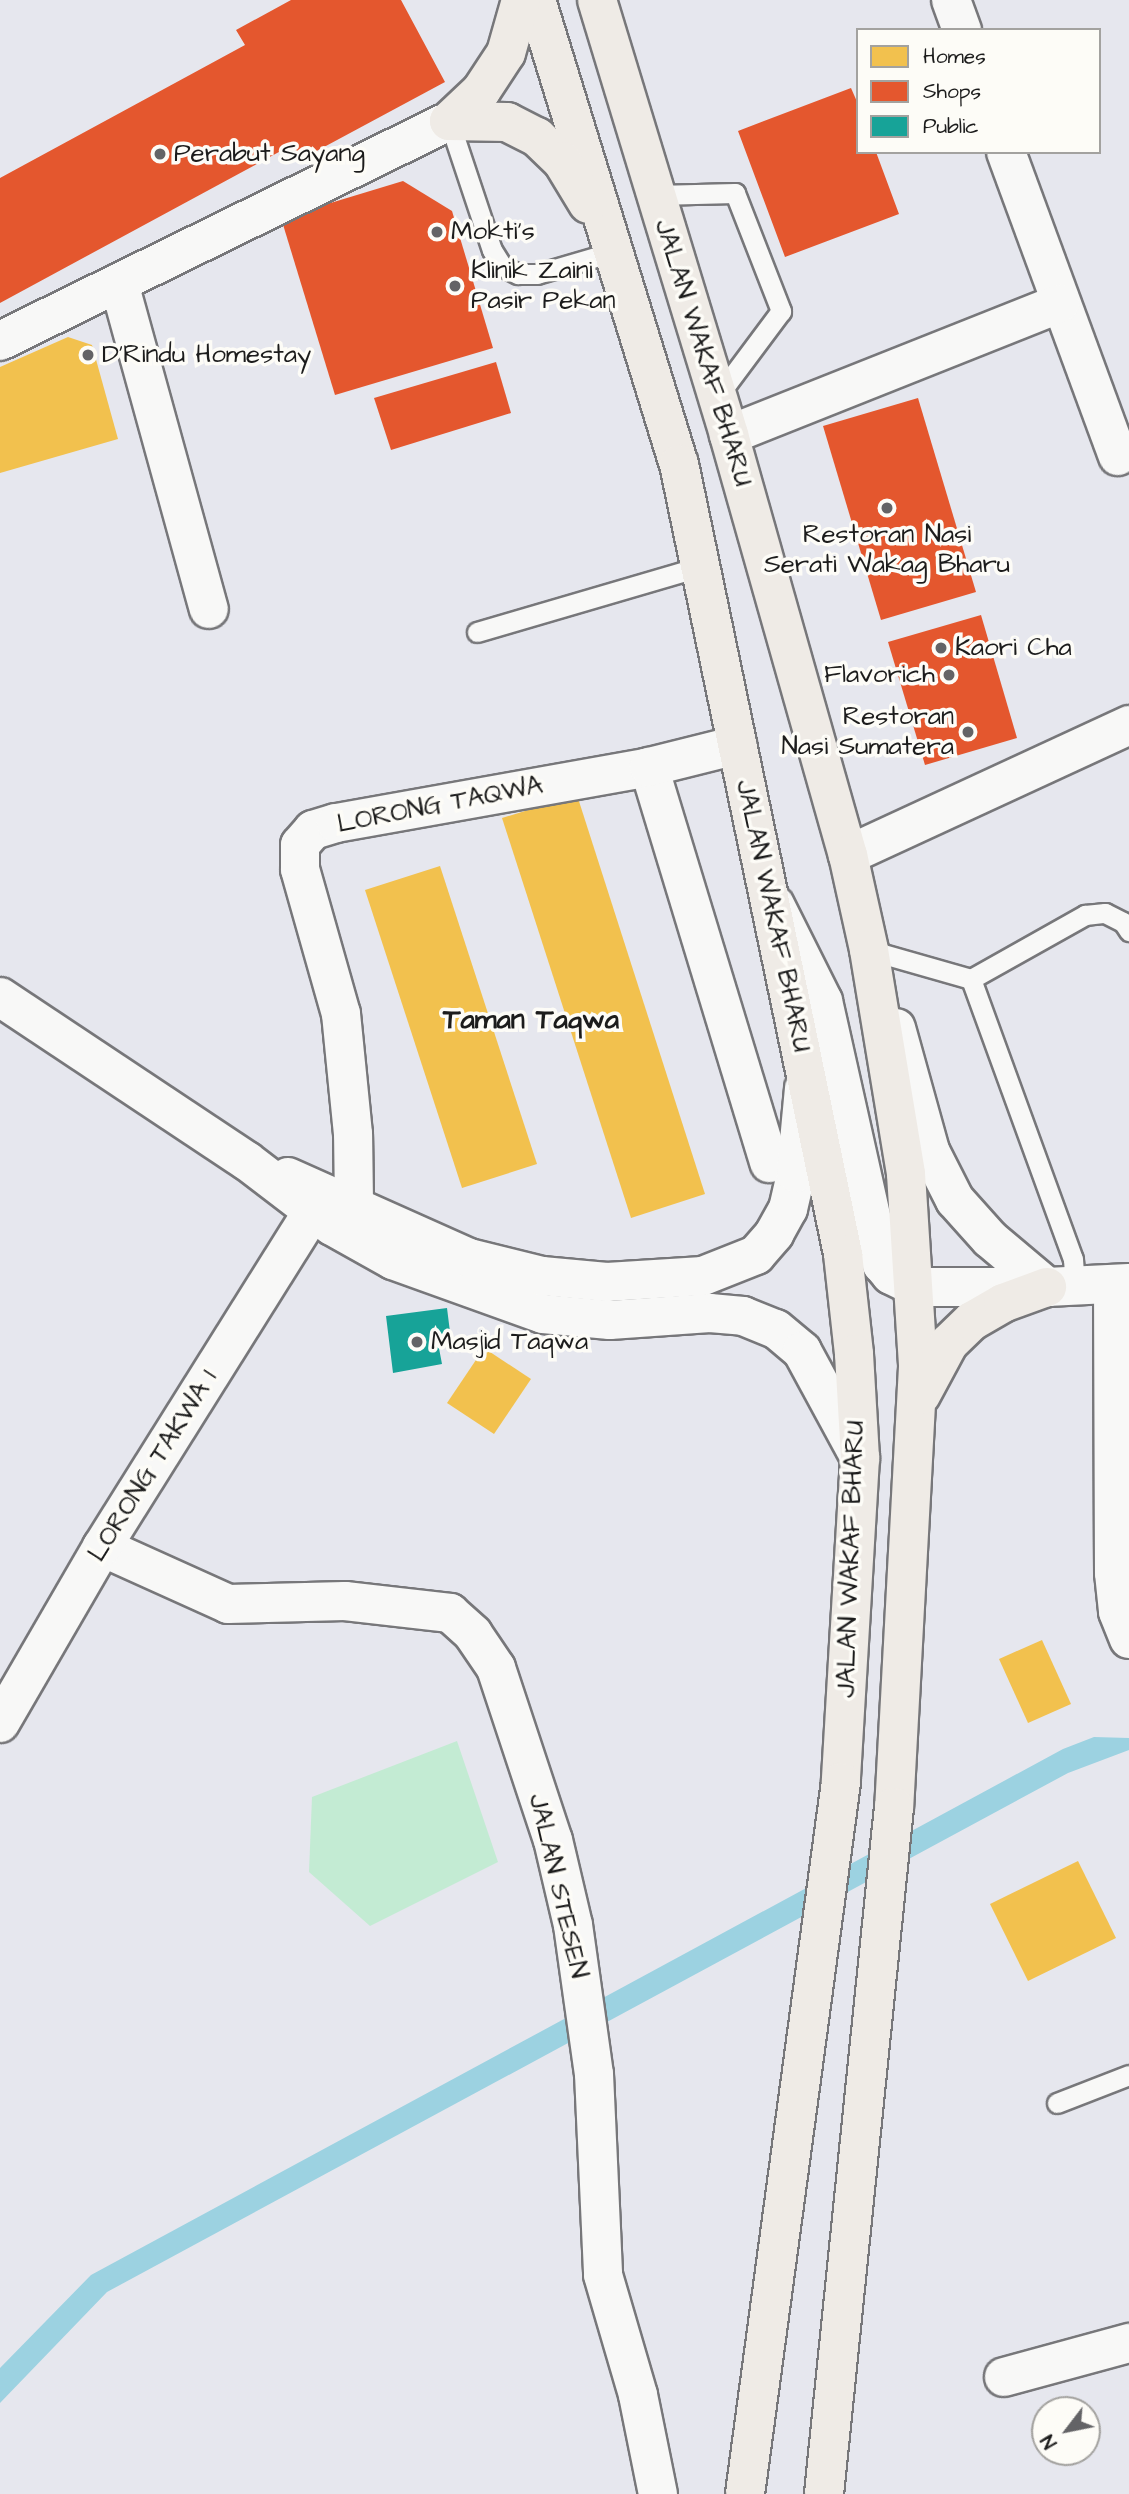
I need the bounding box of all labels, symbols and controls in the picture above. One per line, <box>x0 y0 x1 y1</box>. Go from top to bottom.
legend <box>856 28 1101 154</box>
text: Homes <box>923 42 986 71</box>
text: Shops <box>923 77 981 106</box>
text: Public <box>923 112 979 141</box>
place label: Perabut Sayang <box>174 138 365 170</box>
marker: Perabut Sayang <box>152 146 168 162</box>
place label: Mokti’s <box>451 216 535 248</box>
street label: JALAN WAKAF BHARU <box>647 216 759 490</box>
marker: Mokti’s <box>429 224 445 240</box>
place label: Klinik Zaini Pasir Pekan <box>471 255 615 316</box>
marker: Klinik Zaini Pasir Pekan <box>445 276 465 296</box>
place label: D’Rindu Homestay <box>102 339 311 371</box>
marker: D’Rindu Homestay <box>80 347 96 363</box>
marker: Restoran Nasi Serati Wakag Bharu <box>879 500 895 516</box>
place label: Restoran Nasi Serati Wakag Bharu <box>764 519 1010 580</box>
place label: Kaori Cha <box>955 632 1072 664</box>
marker: Kaori Cha <box>933 640 949 656</box>
place label: Flavorich <box>824 659 935 691</box>
marker: Flavorich <box>941 667 957 683</box>
place label: Restoran Nasi Sumatera <box>782 701 954 762</box>
marker: Restoran Nasi Sumatera <box>960 724 976 740</box>
street label: LORONG TAQWA <box>335 770 545 840</box>
street label: JALAN WAKAF BHARU <box>729 777 817 1055</box>
district label: Taman Taqwa <box>443 1003 619 1037</box>
place label: Masjid Taqwa <box>431 1326 588 1358</box>
marker: Masjid Taqwa <box>409 1334 425 1350</box>
street label: LORONG TAKWA 1 <box>82 1365 224 1567</box>
street label: JALAN WAKAF BHARU <box>831 1420 871 1698</box>
street label: JALAN STESEN <box>522 1791 594 1981</box>
north arrow <box>1031 2396 1101 2466</box>
text: N <box>1035 2429 1064 2454</box>

